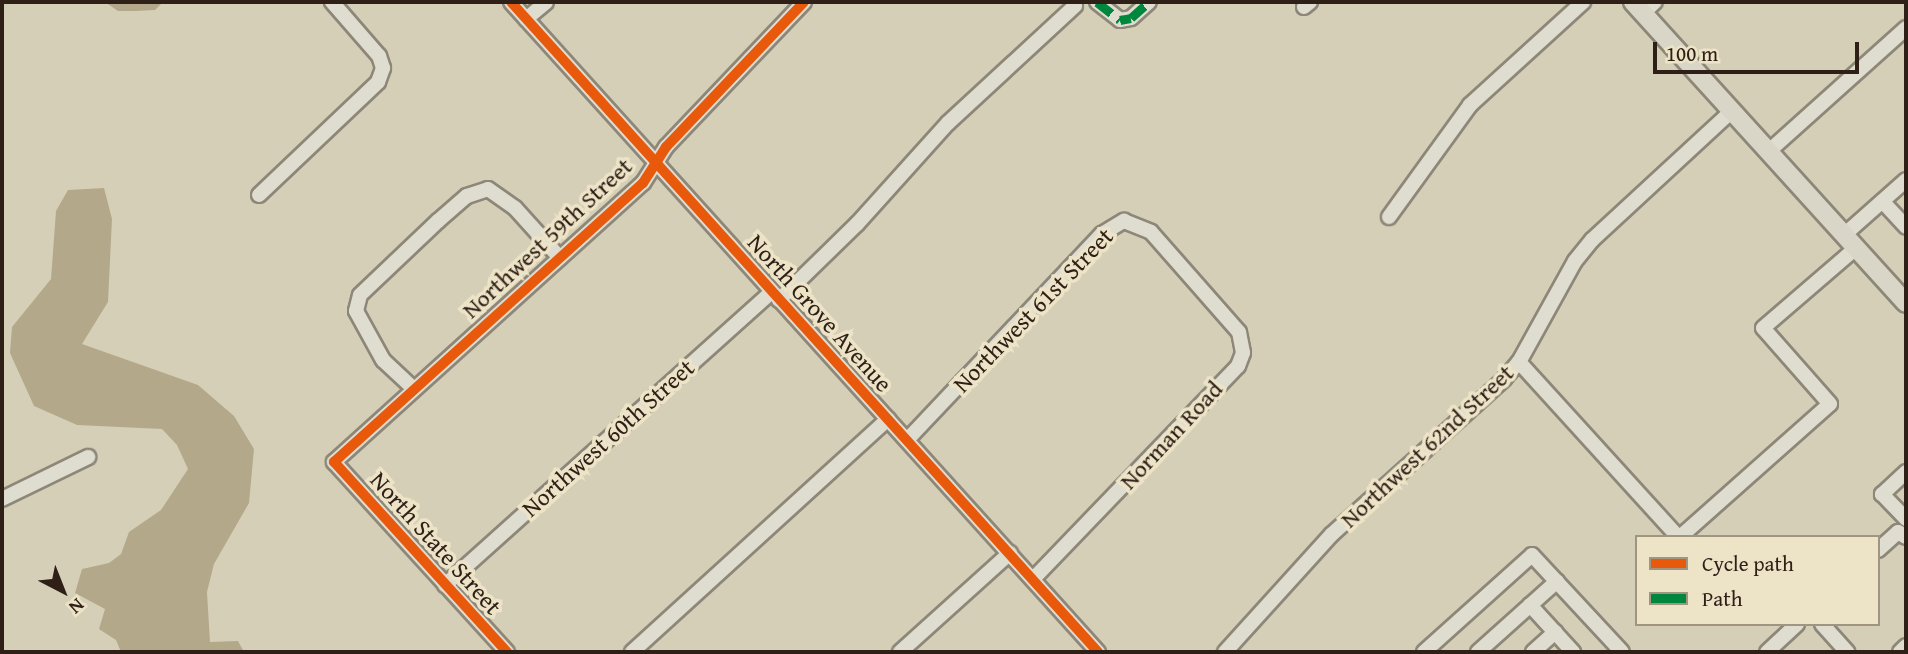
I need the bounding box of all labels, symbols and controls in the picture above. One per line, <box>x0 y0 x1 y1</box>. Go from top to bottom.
scale bar <box>1656 28 1862 72</box>
text: 100 m <box>1666 38 1718 69</box>
street label: Northwest 59th Street <box>456 152 638 324</box>
street label: Northwest 61st Street <box>947 222 1119 398</box>
street label: North Grove Avenue <box>742 228 898 398</box>
street label: Northwest 60th Street <box>516 353 700 523</box>
street label: Northwest 62nd Street <box>1334 358 1520 534</box>
street label: Norman Road <box>1113 375 1229 495</box>
street label: North State Street <box>364 466 508 620</box>
legend <box>1635 535 1880 626</box>
text: Cycle path <box>1702 548 1794 579</box>
north arrow <box>28 556 98 626</box>
text: Path <box>1702 583 1742 614</box>
text: N <box>63 592 91 621</box>

